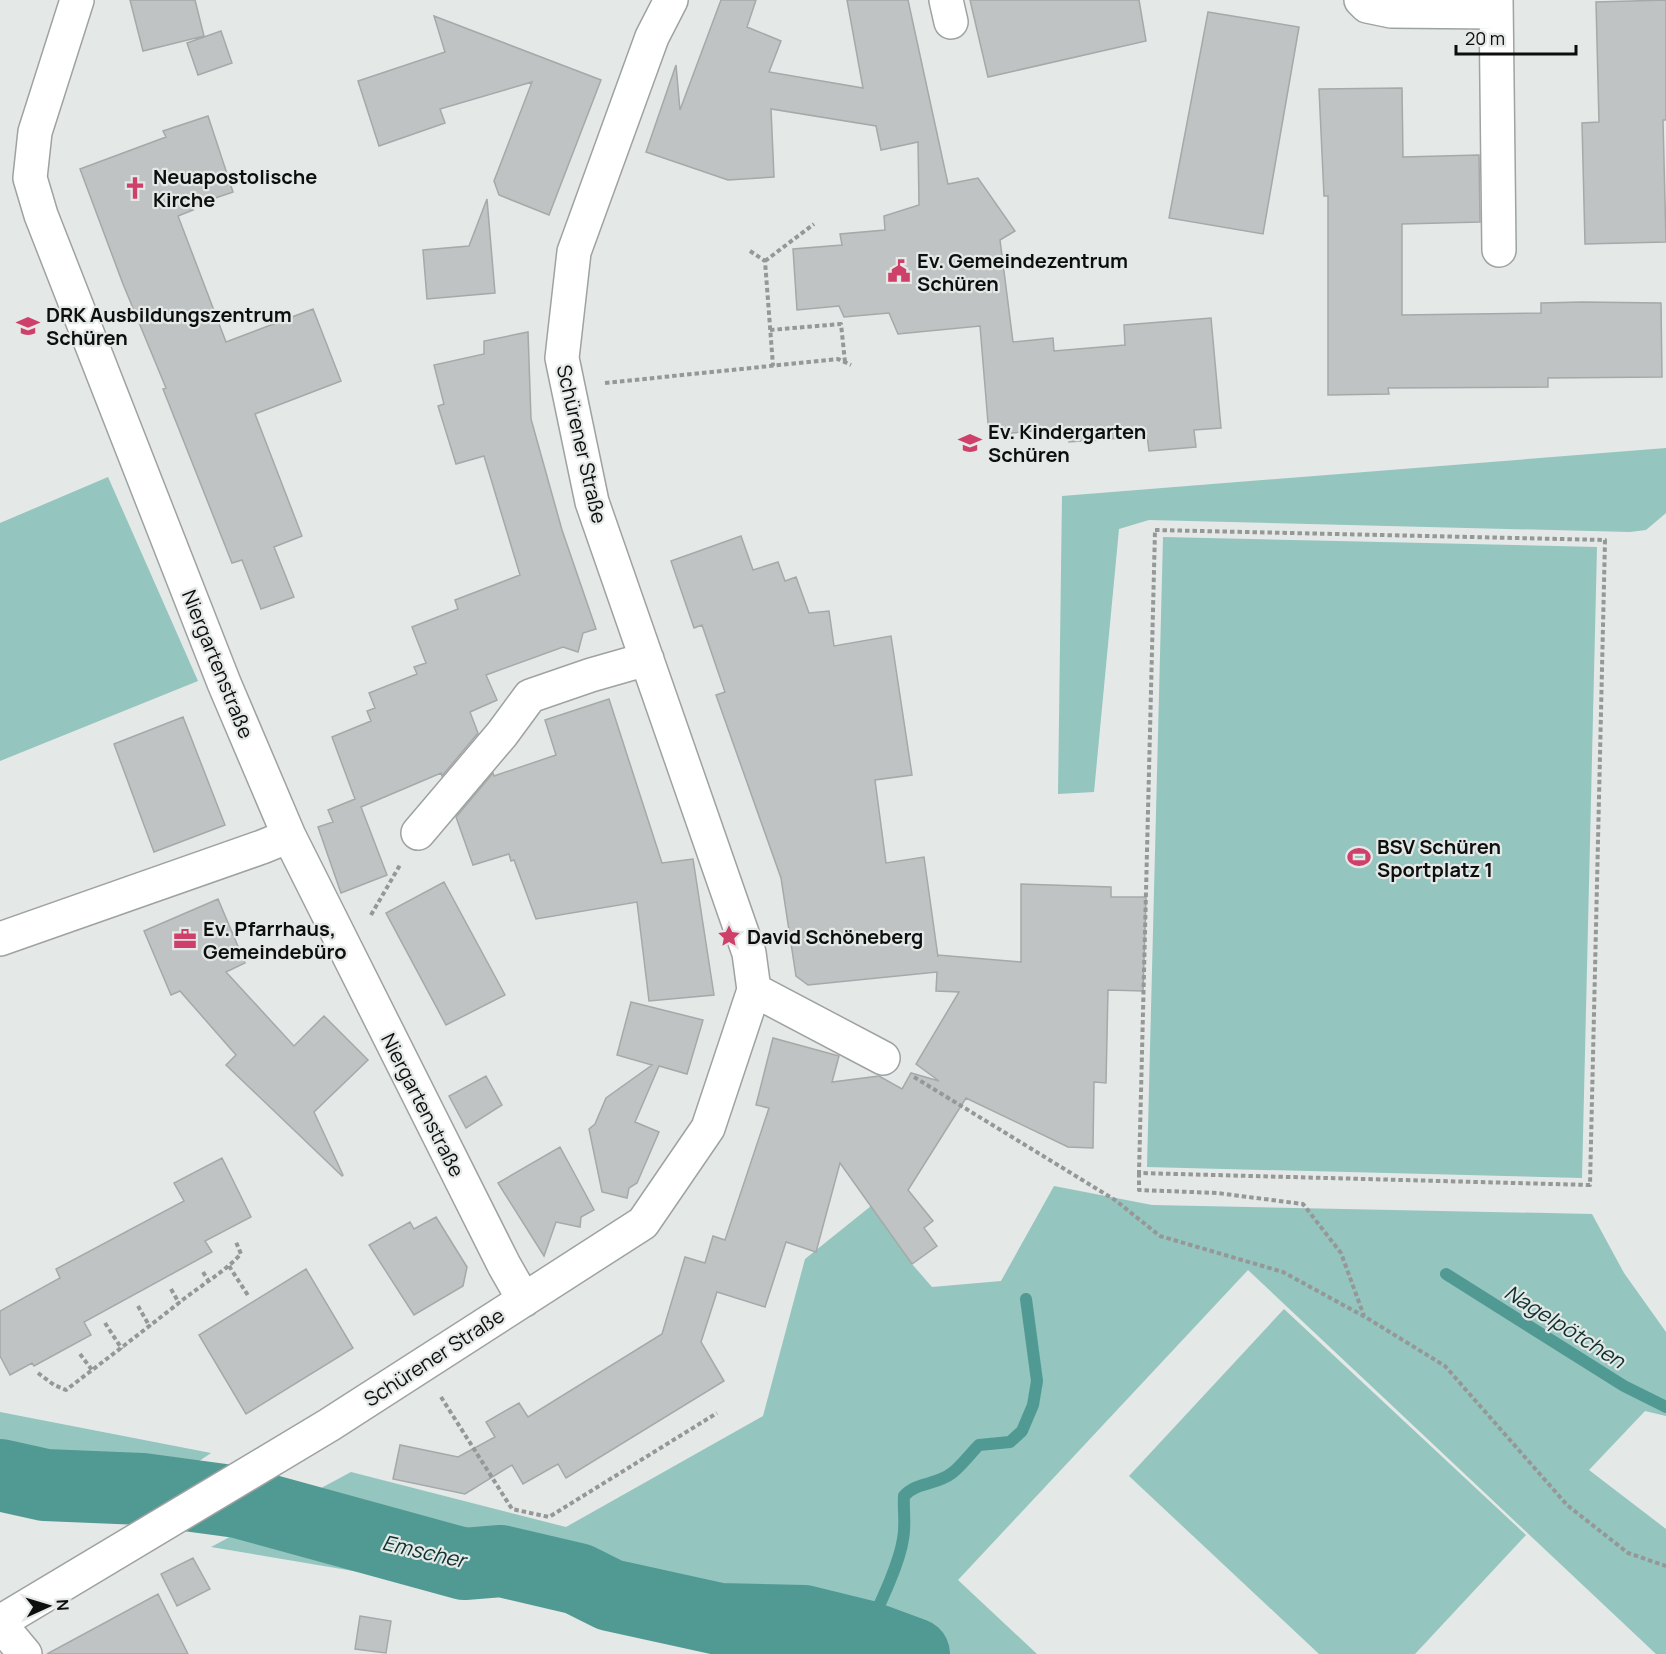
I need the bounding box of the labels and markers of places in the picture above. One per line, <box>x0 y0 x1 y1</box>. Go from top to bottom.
place label: Neuapostolische Kirche <box>153 163 317 213</box>
church icon: Neuapostolische Kirche <box>122 175 148 201</box>
place label: Ev. Gemeindezentrum Schüren <box>917 247 1128 297</box>
public building icon: Ev. Gemeindezentrum Schüren <box>886 258 912 284</box>
place label: DRK Ausbildungszentrum Schüren <box>46 301 292 351</box>
school or university icon: DRK Ausbildungszentrum Schüren <box>15 313 41 339</box>
place label: Ev. Kindergarten Schüren <box>988 418 1146 468</box>
school or university icon: Ev. Kindergarten Schüren <box>957 430 983 456</box>
place label: BSV Schüren Sportplatz 1 <box>1377 833 1501 883</box>
sports icon: BSV Schüren Sportplatz 1 <box>1346 844 1372 870</box>
place label: Ev. Pfarrhaus, Gemeindebüro <box>203 915 347 965</box>
place icon: David Schöneberg <box>716 923 742 949</box>
place label: David Schöneberg <box>747 923 923 950</box>
office icon: Ev. Pfarrhaus, Gemeindebüro <box>172 926 198 952</box>

